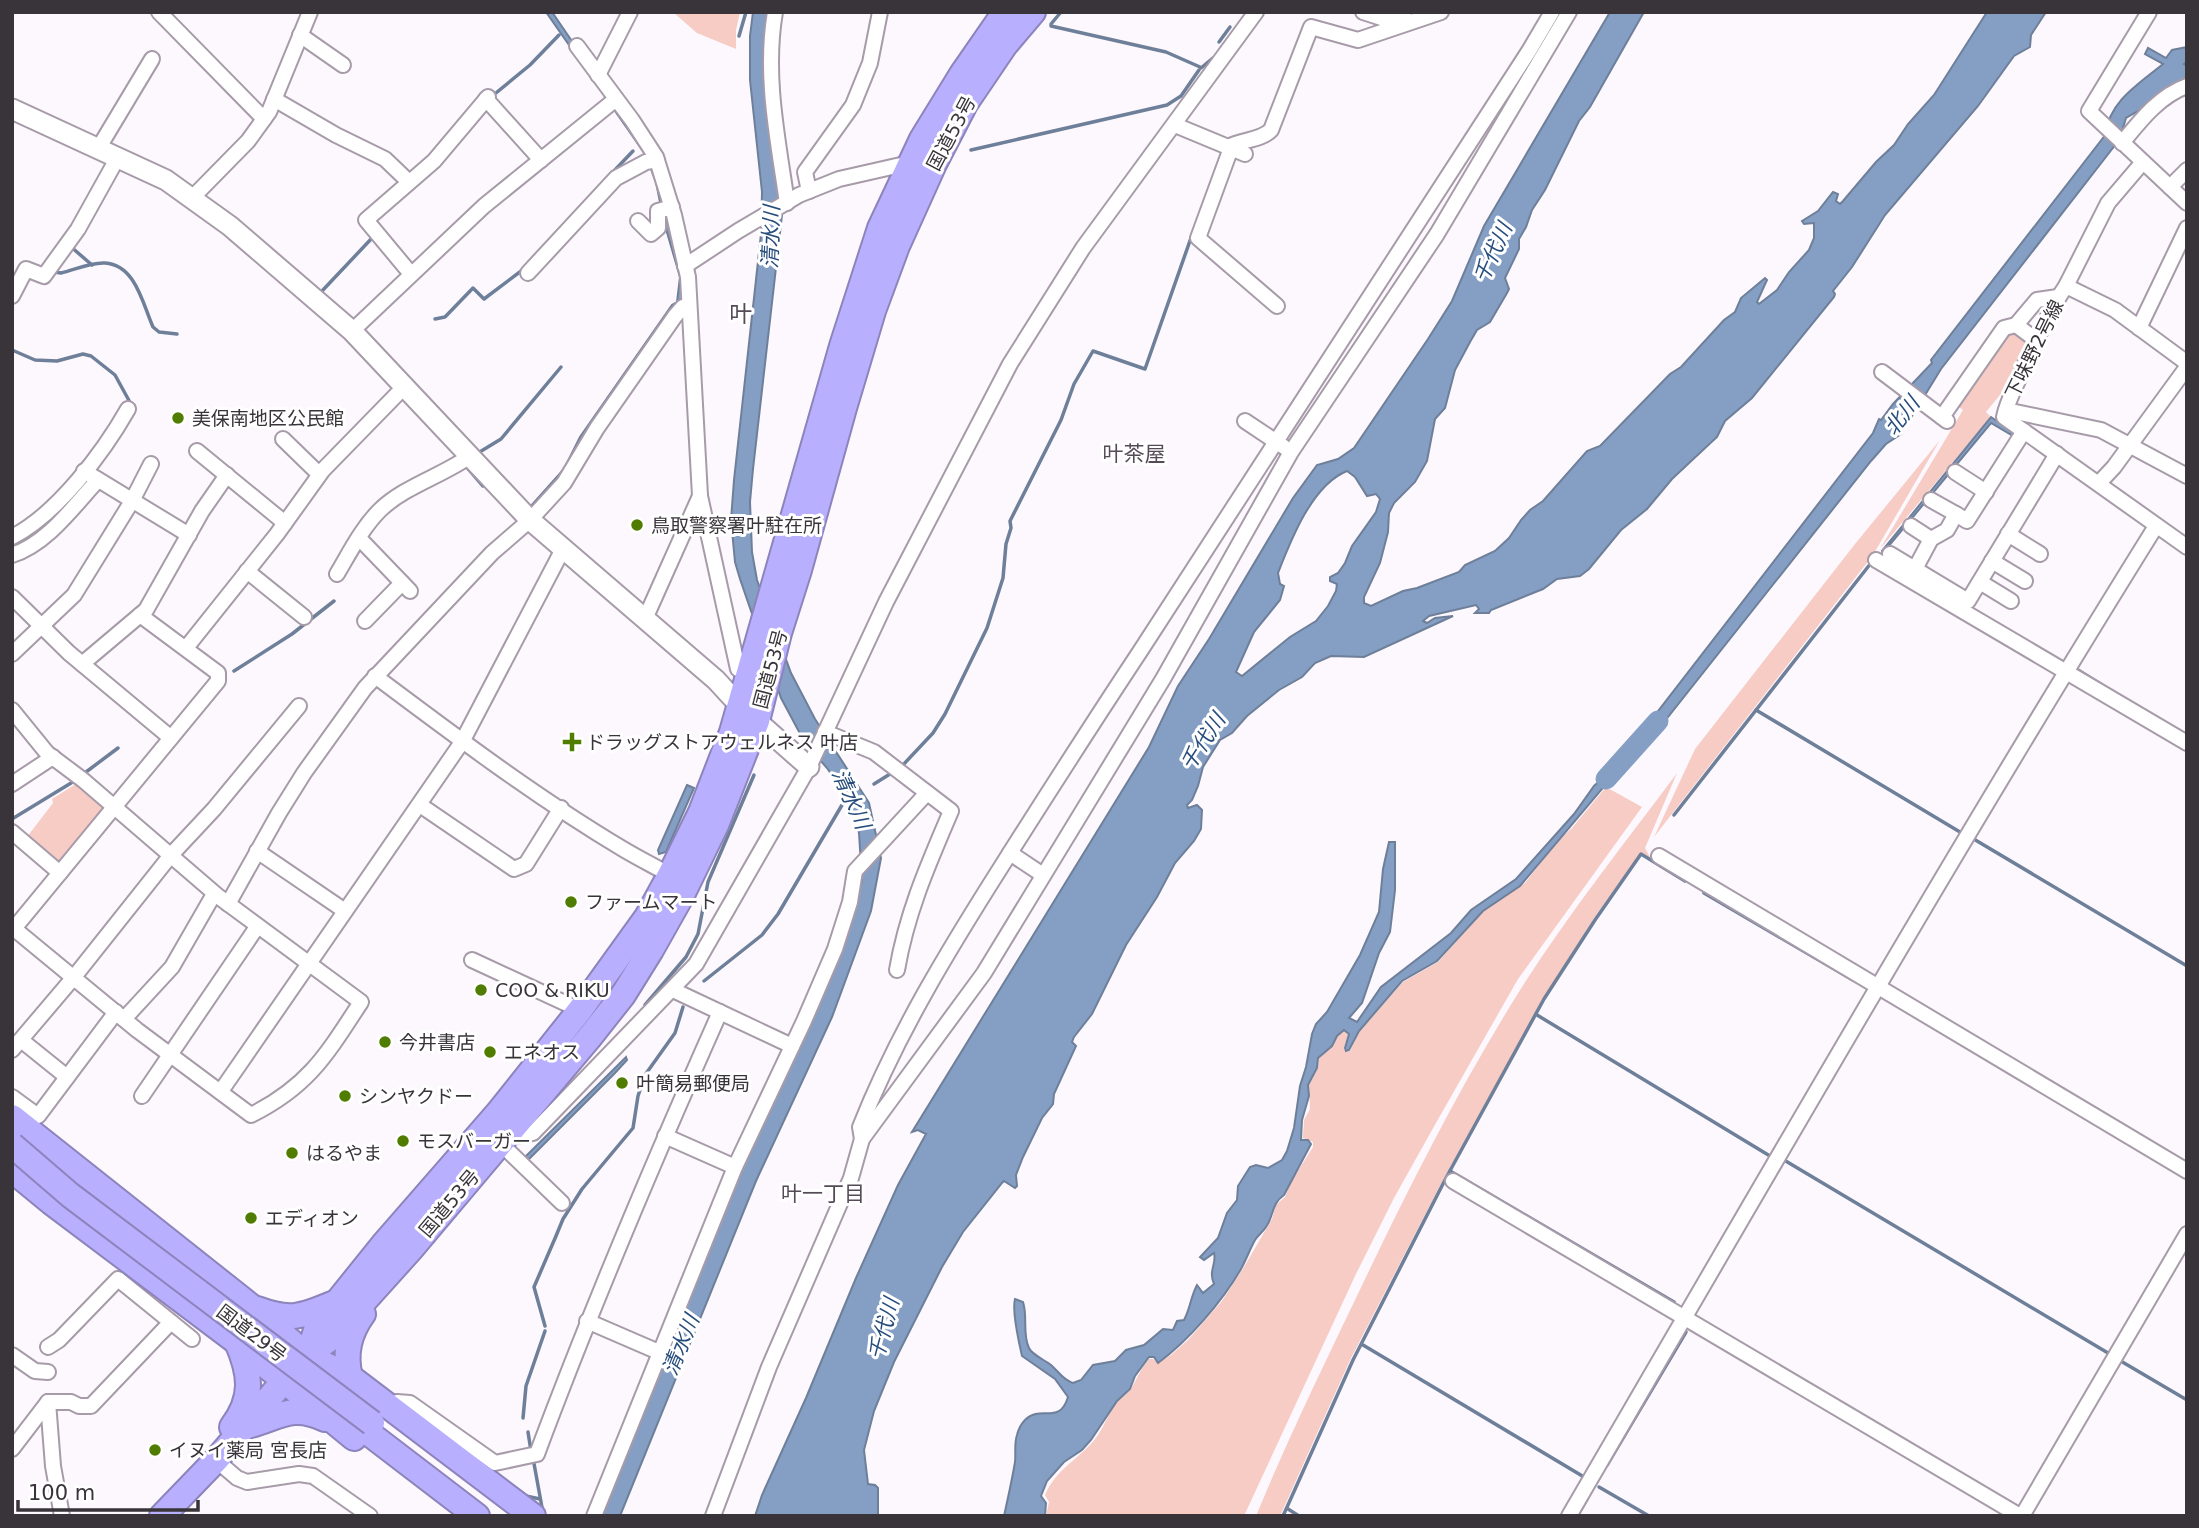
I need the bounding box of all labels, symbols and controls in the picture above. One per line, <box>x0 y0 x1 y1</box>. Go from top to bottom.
street label: 国道53号 <box>922 92 980 174</box>
water label: 清水川 <box>758 203 784 269</box>
water label: 千代川 <box>1469 218 1518 287</box>
street label: 下味野2号線 <box>2001 296 2067 402</box>
district label: 叶 <box>730 301 753 327</box>
water label: 北川 <box>1880 390 1926 440</box>
place label: 美保南地区公民館 <box>192 407 344 429</box>
marker: 美保南地区公民館 <box>170 410 186 426</box>
district label: 叶茶屋 <box>1103 442 1166 466</box>
place label: 鳥取警察署叶駐在所 <box>651 514 822 536</box>
marker: 鳥取警察署叶駐在所 <box>629 517 645 533</box>
street label: 国道53号 <box>749 627 791 711</box>
water label: 千代川 <box>1176 707 1231 775</box>
place label: ドラッグストアウェルネス 叶店 <box>586 731 858 753</box>
marker: ドラッグストアウェルネス 叶店 <box>564 734 580 750</box>
water label: 清水川 <box>827 765 876 834</box>
place label: ファームマート <box>585 891 717 913</box>
marker: ファームマート <box>563 894 579 910</box>
place label: COO & RIKU <box>495 979 610 1001</box>
marker: COO & RIKU <box>473 982 489 998</box>
place label: 今井書店 <box>399 1031 475 1053</box>
marker: 今井書店 <box>377 1034 393 1050</box>
place label: エネオス <box>504 1041 580 1063</box>
marker: エネオス <box>482 1044 498 1060</box>
place label: 叶簡易郵便局 <box>636 1072 750 1094</box>
marker: 叶簡易郵便局 <box>614 1075 630 1091</box>
place label: シンヤクドー <box>359 1085 473 1107</box>
marker: シンヤクドー <box>337 1088 353 1104</box>
place label: モスバーガー <box>417 1130 531 1152</box>
marker: モスバーガー <box>395 1133 411 1149</box>
place label: はるやま <box>306 1142 382 1164</box>
marker: はるやま <box>284 1145 300 1161</box>
street label: 国道53号 <box>414 1165 484 1241</box>
district label: 叶一丁目 <box>781 1182 865 1206</box>
place label: エディオン <box>265 1207 359 1229</box>
marker: エディオン <box>243 1210 259 1226</box>
water label: 千代川 <box>864 1294 904 1363</box>
street label: 国道29号 <box>213 1300 291 1366</box>
water label: 清水川 <box>658 1309 705 1379</box>
place label: イヌイ薬局 宮長店 <box>169 1439 327 1461</box>
marker: イヌイ薬局 宮長店 <box>147 1442 163 1458</box>
scale bar <box>18 1468 198 1512</box>
text: 100 m <box>28 1481 95 1505</box>

